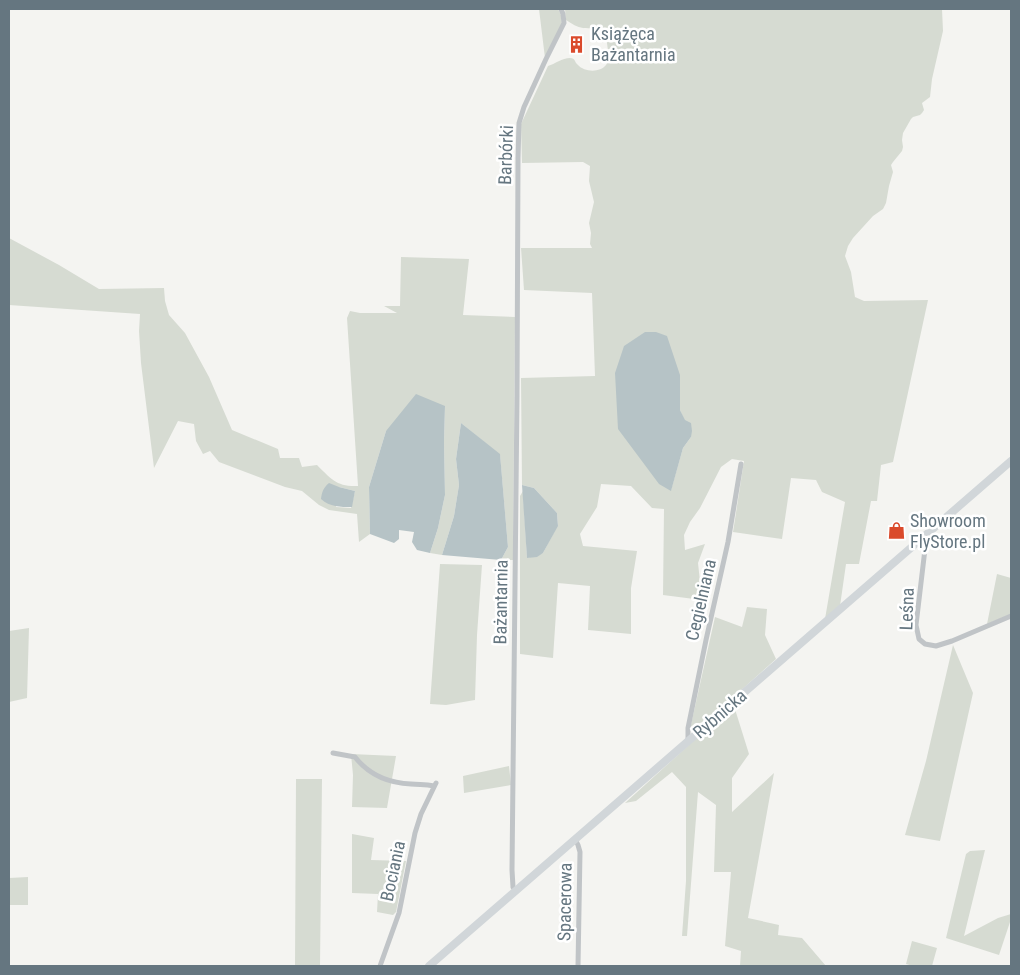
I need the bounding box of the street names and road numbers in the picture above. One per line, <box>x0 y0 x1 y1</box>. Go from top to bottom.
street label: Barbórki <box>494 125 517 185</box>
street label: Cegielniana <box>681 557 720 643</box>
street label: Bażantarnia <box>489 560 512 644</box>
street label: Leśna <box>895 587 918 631</box>
street label: Rybnicka <box>689 685 751 742</box>
street label: Bociania <box>376 839 409 903</box>
street label: Spacerowa <box>553 863 576 941</box>

